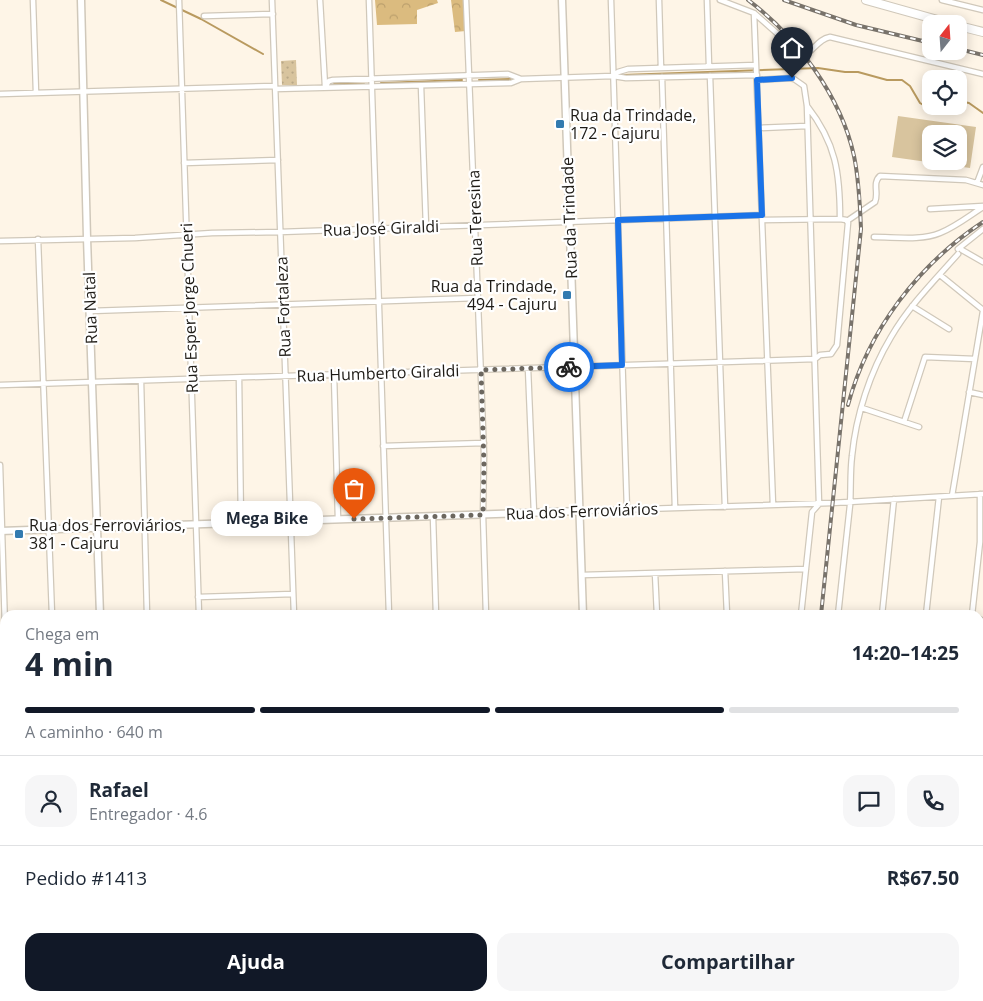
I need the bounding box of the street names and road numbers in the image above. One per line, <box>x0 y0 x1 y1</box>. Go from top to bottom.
street label: Rua da Trindade <box>556 157 582 279</box>
street label: Rua Teresina <box>462 169 488 267</box>
street label: Rua José Giraldi <box>322 215 440 241</box>
street label: Rua Esper Jorge Chueri <box>175 223 203 393</box>
street label: Rua Fortaleza <box>270 256 296 358</box>
street label: Rua Natal <box>78 271 102 345</box>
street label: Rua Humberto Giraldi <box>296 359 460 387</box>
street label: Rua dos Ferroviários <box>505 497 659 525</box>

